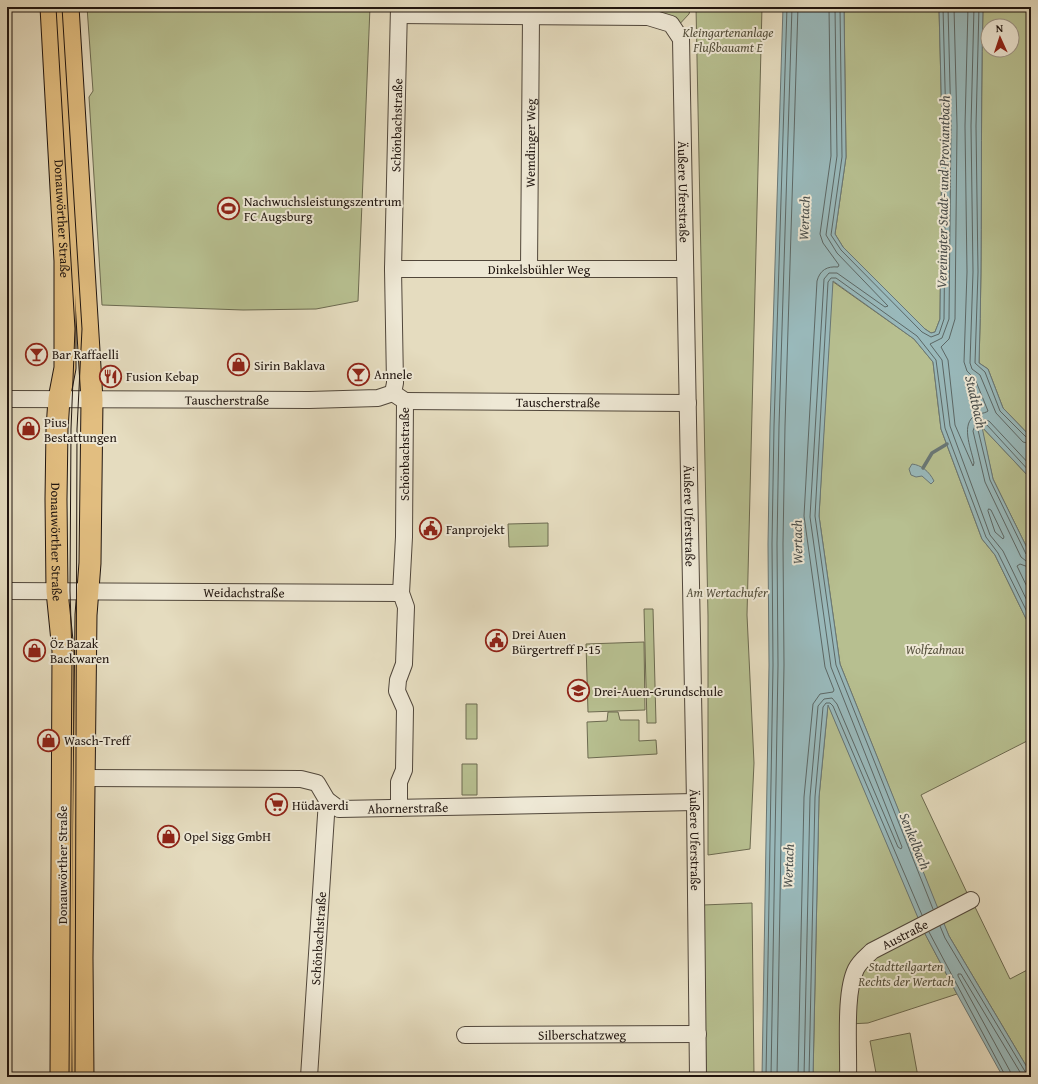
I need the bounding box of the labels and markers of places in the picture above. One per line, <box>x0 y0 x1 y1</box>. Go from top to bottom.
place label: Nachwuchsleistungszentrum FC Augsburg <box>244 192 402 226</box>
sports icon: Nachwuchsleistungszentrum FC Augsburg <box>216 195 242 221</box>
bar icon: Bar Raffaelli <box>24 341 50 367</box>
place label: Bar Raffaelli <box>52 345 119 364</box>
shop icon: Sirin Baklava <box>226 352 252 378</box>
place label: Sirin Baklava <box>254 356 326 375</box>
bar icon: Annele <box>345 361 371 387</box>
restaurant icon: Fusion Kebap <box>97 363 123 389</box>
place label: Annele <box>374 365 412 384</box>
place label: Fusion Kebap <box>126 367 199 386</box>
place label: Pius Bestattungen <box>44 413 117 447</box>
shop icon: Pius Bestattungen <box>15 416 41 442</box>
public building icon: Fanprojekt <box>418 516 444 542</box>
place label: Fanprojekt <box>446 520 505 539</box>
place label: Drei Auen Bürgertreff P-15 <box>512 625 601 659</box>
public building icon: Drei Auen Bürgertreff P-15 <box>483 628 509 654</box>
place label: Öz Bazak Backwaren <box>50 634 110 668</box>
shop icon: Öz Bazak Backwaren <box>21 637 47 663</box>
school or university icon: Drei-Auen-Grundschule <box>566 678 592 704</box>
place label: Drei-Auen-Grundschule <box>594 682 723 701</box>
shop icon: Wasch-Treff <box>36 727 62 753</box>
place label: Wasch-Treff <box>64 731 132 750</box>
supermarket icon: Hüdaverdi <box>264 792 290 818</box>
place label: Hüdaverdi <box>292 796 349 815</box>
shop icon: Opel Sigg GmbH <box>155 823 181 849</box>
place label: Opel Sigg GmbH <box>184 827 271 846</box>

